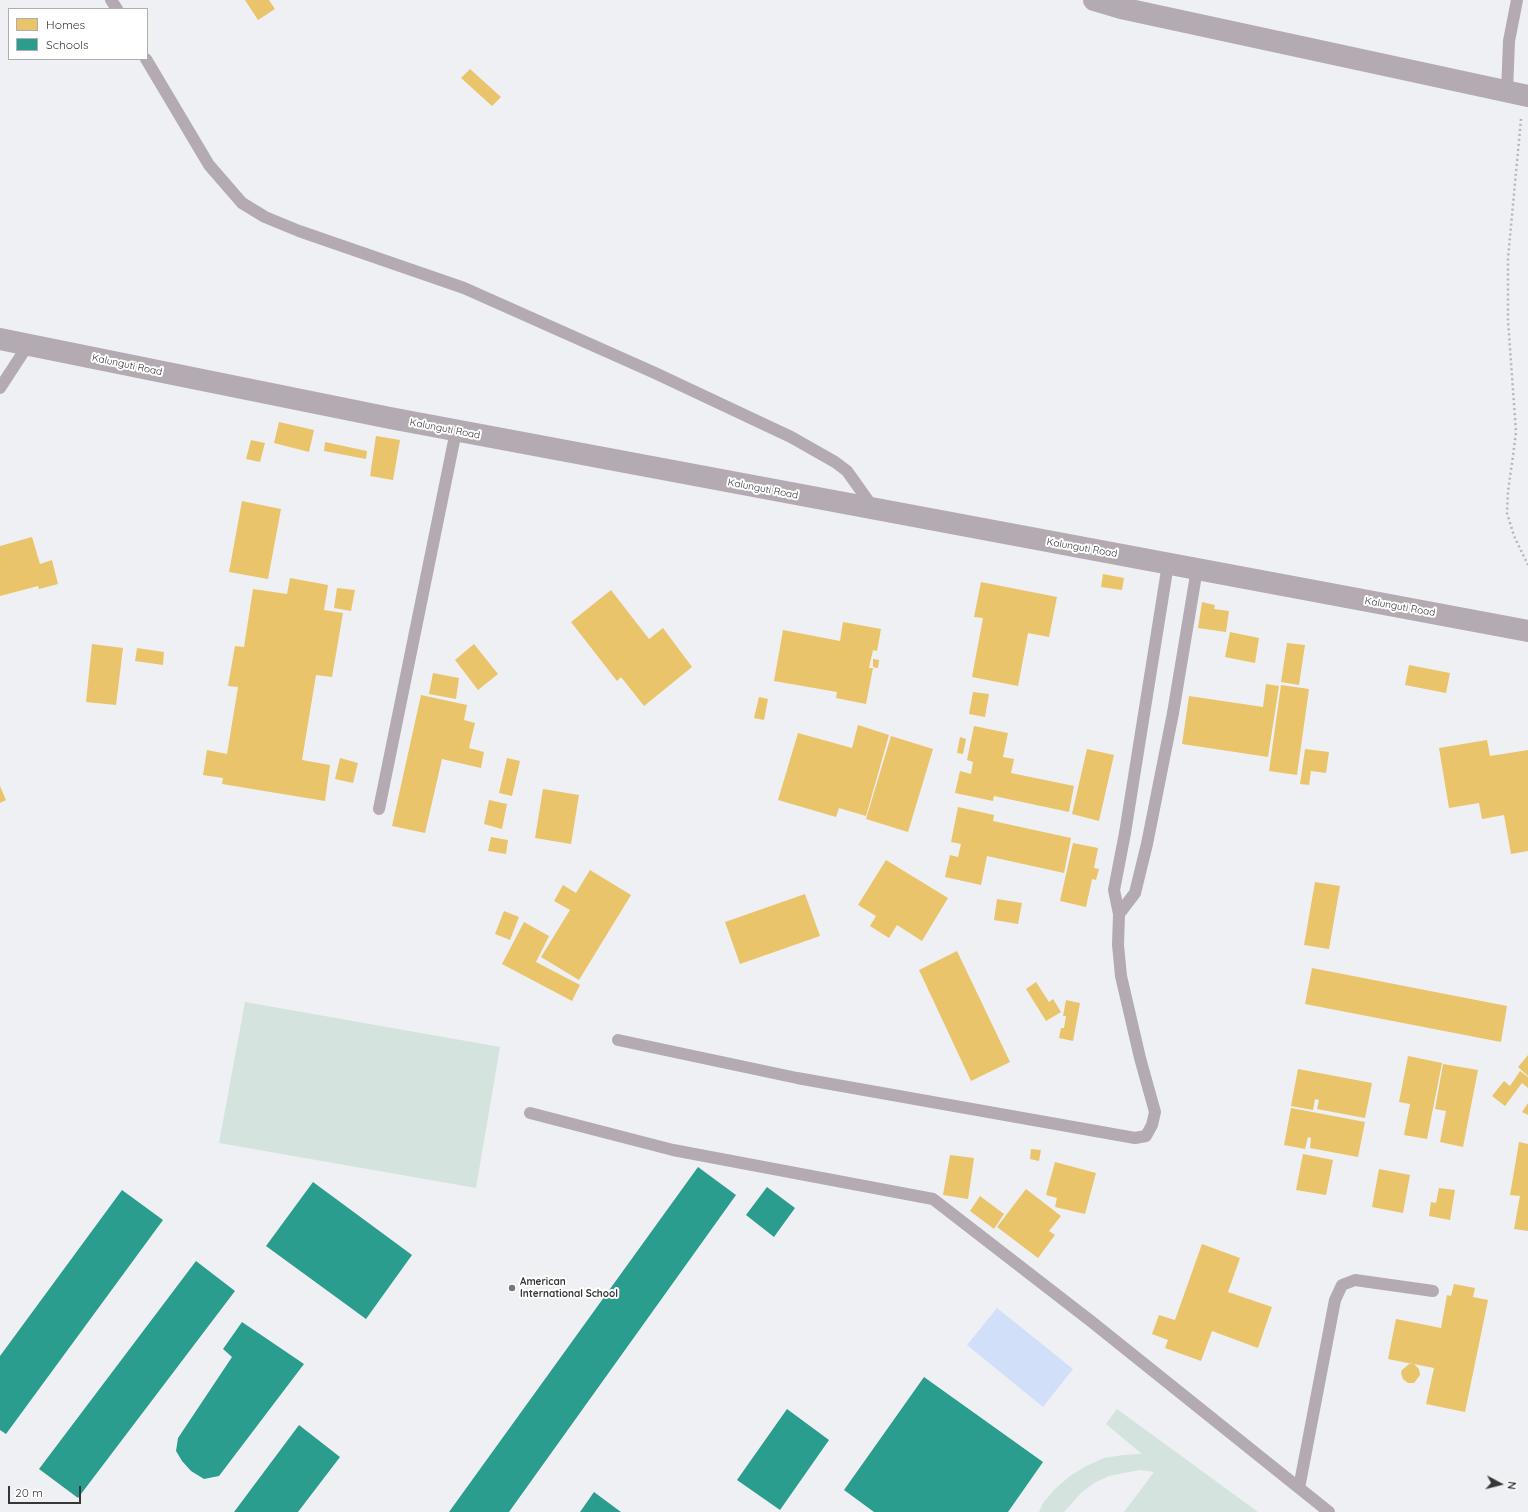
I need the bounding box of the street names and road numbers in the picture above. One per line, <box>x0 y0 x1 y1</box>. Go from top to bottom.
street label: Kalunguti Road <box>91 352 163 378</box>
street label: Kalunguti Road <box>409 416 481 442</box>
street label: Kalunguti Road <box>727 476 799 502</box>
street label: Kalunguti Road <box>1046 536 1118 560</box>
street label: Kalunguti Road <box>1364 595 1436 619</box>

